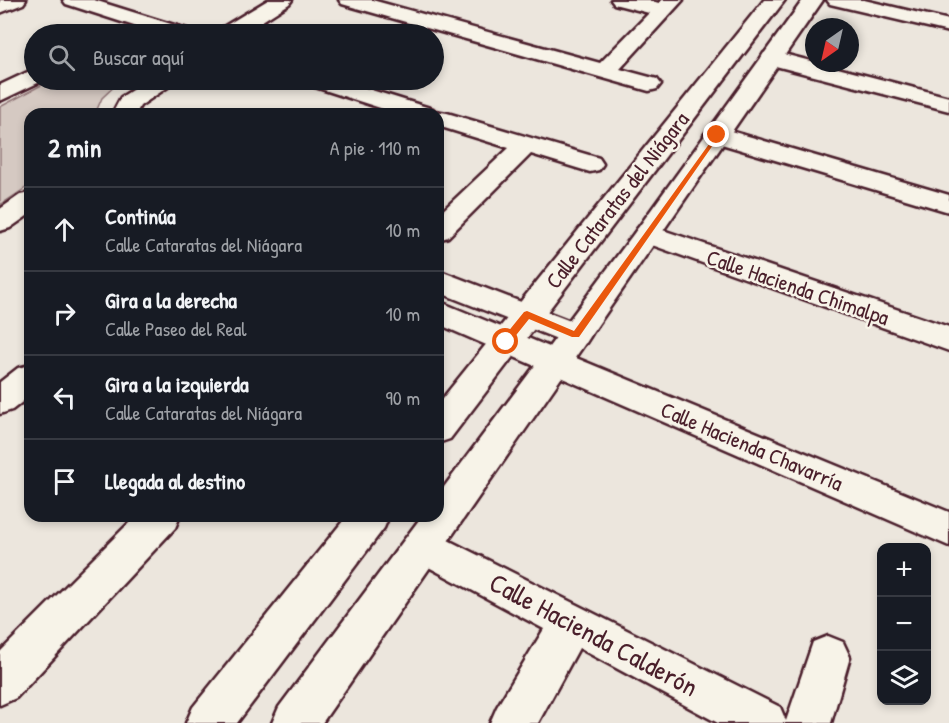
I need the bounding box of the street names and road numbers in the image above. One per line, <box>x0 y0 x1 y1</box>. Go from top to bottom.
street label: Calle Cataratas del Niágara <box>538 105 696 295</box>
street label: Calle Hacienda Chimalpa <box>703 242 894 332</box>
street label: Calle Hacienda Chavarría <box>656 394 848 498</box>
street label: Calle Hacienda Calderón <box>483 564 705 704</box>

